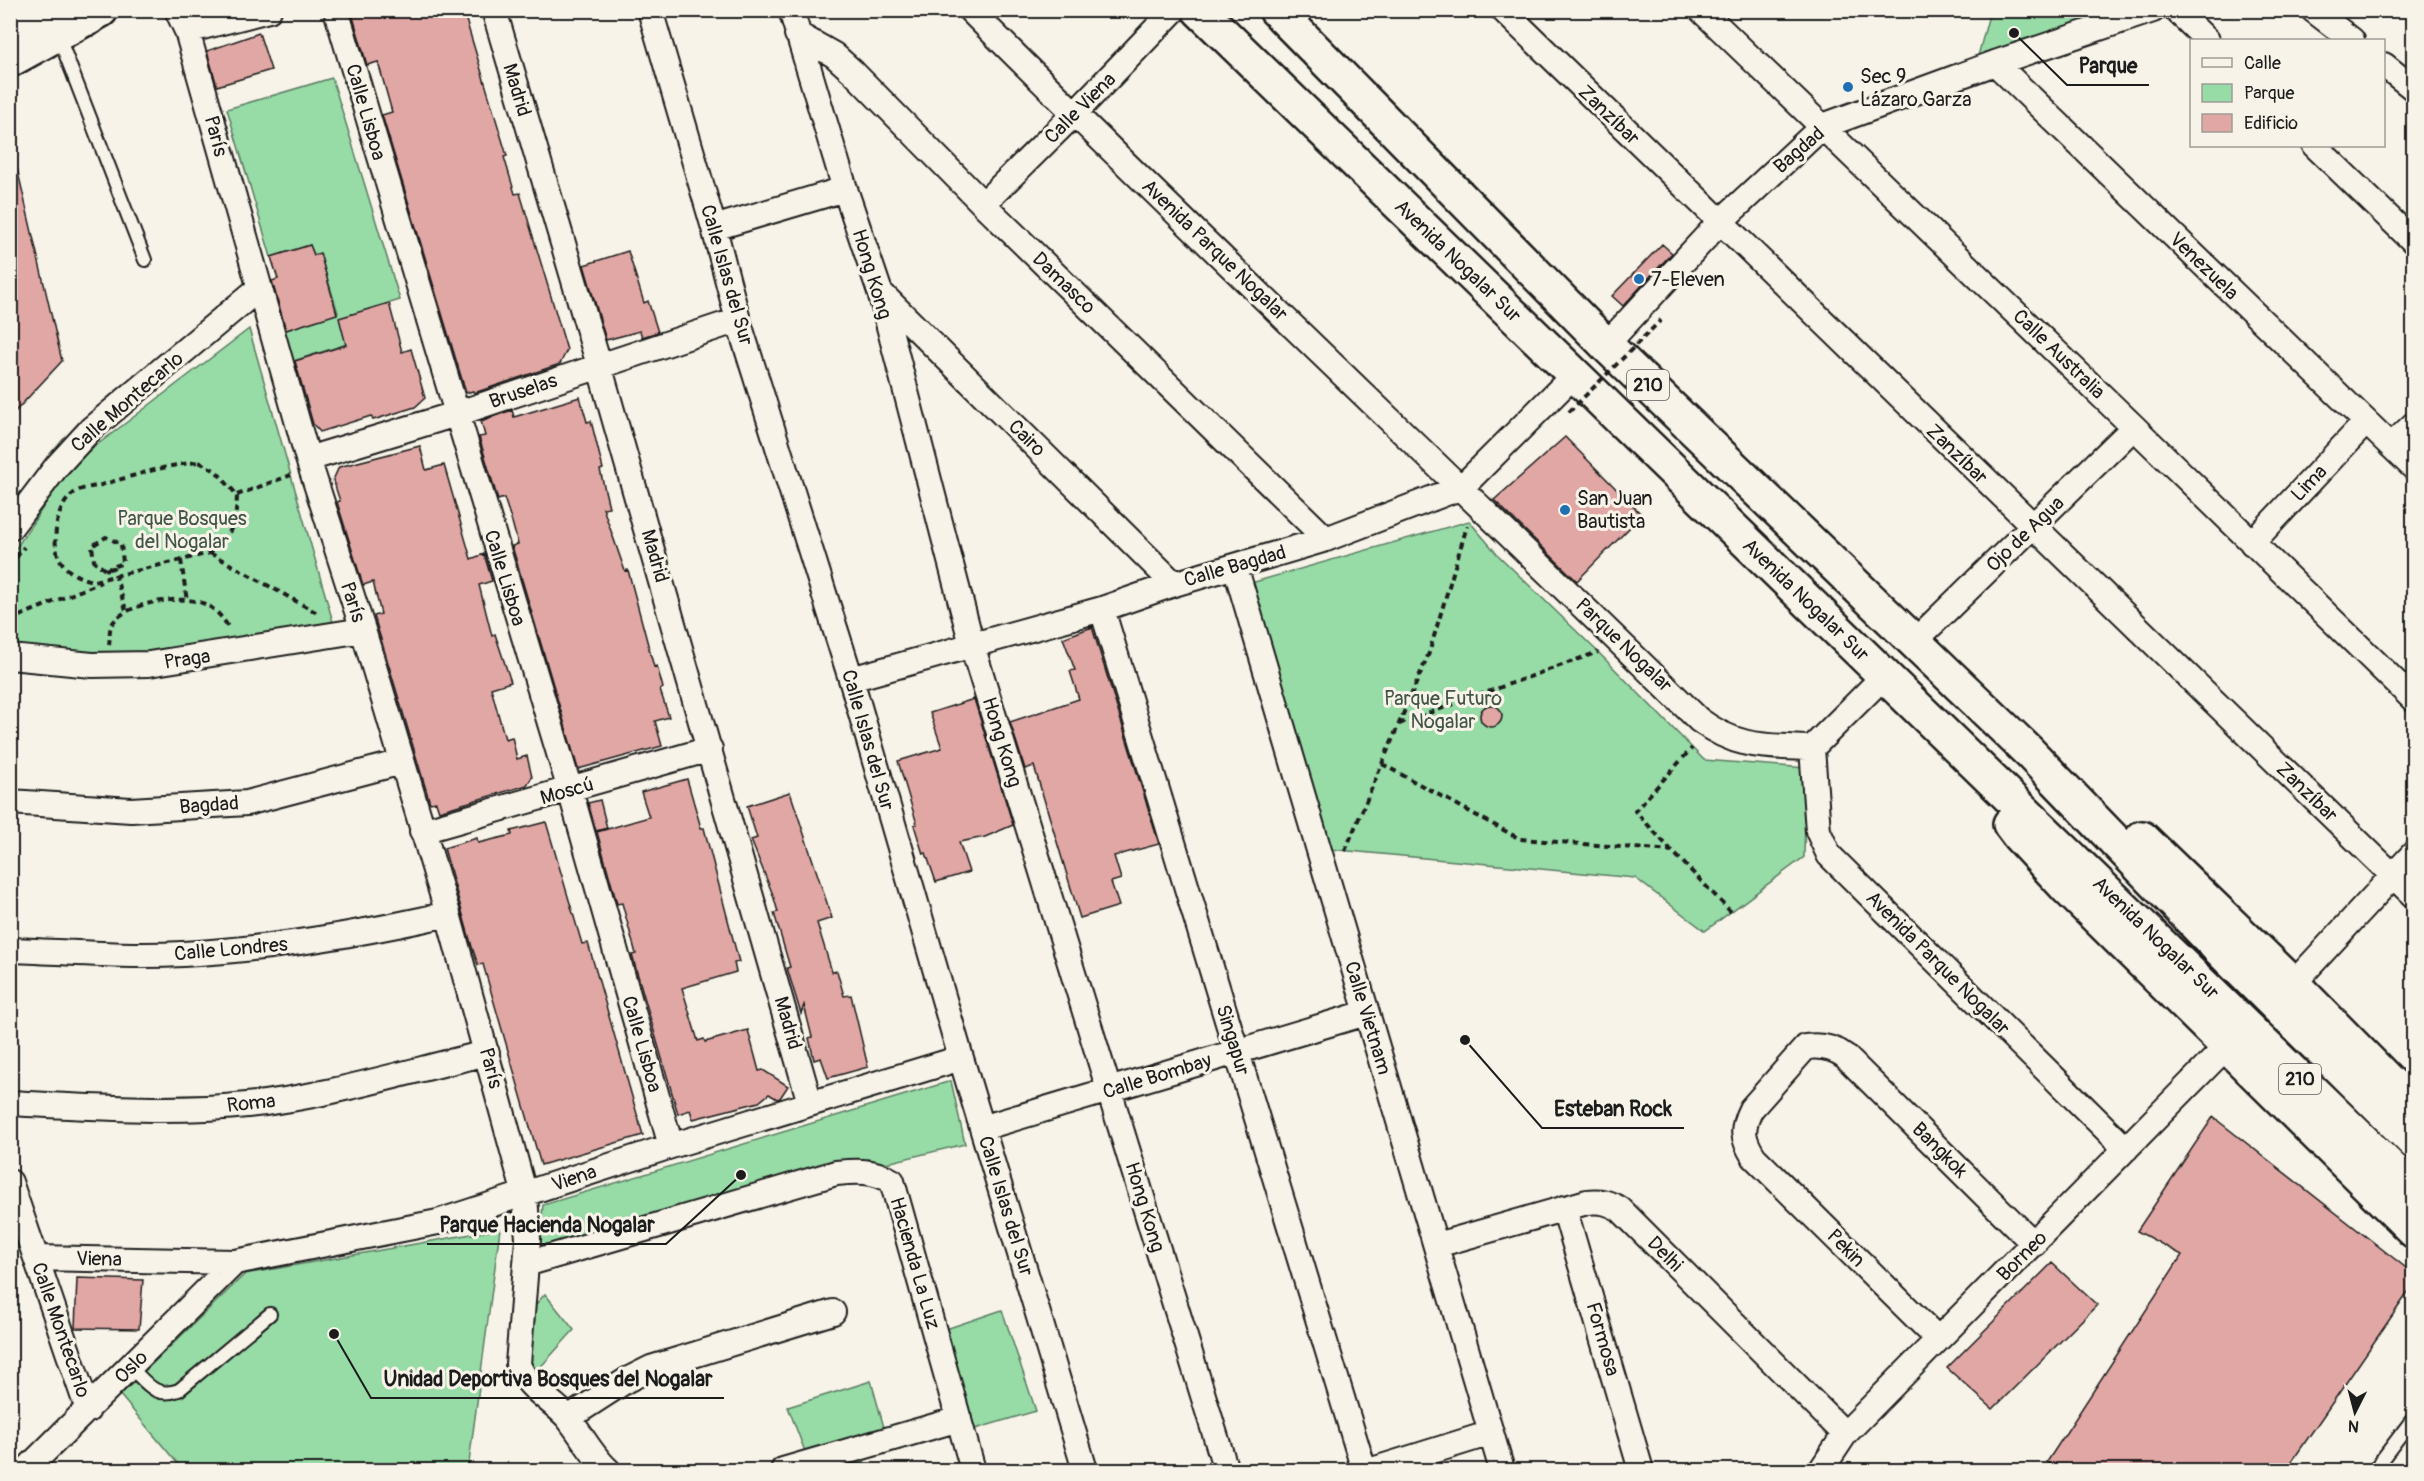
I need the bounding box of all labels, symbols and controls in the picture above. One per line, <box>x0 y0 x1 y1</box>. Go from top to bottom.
legend <box>2190 39 2385 147</box>
callout: Parque <box>2067 46 2149 85</box>
text: Calle <box>2244 52 2281 75</box>
text: Parque <box>2079 53 2138 80</box>
street label: Calle Lisboa <box>340 61 392 163</box>
street label: Madrid <box>497 61 537 119</box>
place label: Sec 9 Lázaro Garza <box>1860 64 1972 112</box>
street label: Calle Viena <box>1039 67 1121 149</box>
street label: Zanzíbar <box>1573 80 1645 150</box>
marker: Sec 9 Lázaro Garza <box>1841 80 1855 94</box>
text: Parque <box>2244 82 2294 105</box>
text: Edificio <box>2244 112 2298 135</box>
street label: París <box>199 113 233 159</box>
street label: Bagdad <box>1768 121 1830 179</box>
street label: Avenida Parque Nogalar <box>1137 174 1293 326</box>
street label: Avenida Nogalar Sur <box>1389 194 1527 328</box>
street label: Calle Islas del Sur <box>695 202 759 348</box>
street label: Hong Kong <box>846 226 898 322</box>
street label: Venezuela <box>2164 227 2244 305</box>
street label: Damasco <box>1027 247 1101 320</box>
place label: 7-Eleven <box>1651 267 1725 292</box>
marker: 7-Eleven <box>1632 272 1646 286</box>
street label: Calle Australia <box>2008 304 2110 404</box>
street label: Calle Montecarlo <box>65 346 189 458</box>
street label: Bruselas <box>486 368 560 414</box>
road number: 210 <box>1627 370 1669 400</box>
street label: Cairo <box>1003 414 1051 462</box>
street label: Zanzíbar <box>1921 419 1993 489</box>
street label: Lima <box>2286 459 2332 507</box>
place label: San Juan Bautista <box>1577 486 1653 534</box>
street label: Ojo de Agua <box>1981 491 2069 577</box>
marker: San Juan Bautista <box>1558 503 1572 517</box>
park label: Parque Bosques del Nogalar <box>117 506 247 554</box>
street label: Calle Lisboa <box>479 527 531 629</box>
street label: Madrid <box>636 527 674 585</box>
street label: Avenida Nogalar Sur <box>1737 533 1875 667</box>
street label: Calle Bagdad <box>1181 540 1289 592</box>
street label: París <box>335 579 371 626</box>
street label: Parque Nogalar <box>1570 593 1678 697</box>
street label: Praga <box>162 643 212 675</box>
street label: Calle Islas del Sur <box>836 667 900 813</box>
park label: Parque Futuro Nogalar <box>1384 686 1502 734</box>
street label: Hong Kong <box>976 694 1028 790</box>
street label: Zanzíbar <box>2271 757 2343 827</box>
street label: Moscú <box>537 771 597 811</box>
street label: Bagdad <box>178 790 240 820</box>
street label: Avenida Nogalar Sur <box>2087 871 2225 1005</box>
street label: Avenida Parque Nogalar <box>1861 886 2015 1040</box>
street label: Calle Londres <box>173 932 289 966</box>
street label: Calle Vietnam <box>1339 958 1397 1078</box>
street label: Calle Lisboa <box>616 993 668 1095</box>
street label: Madrid <box>769 994 807 1052</box>
street label: Singapur <box>1210 1002 1256 1078</box>
street label: París <box>474 1045 508 1091</box>
street label: Calle Bombay <box>1100 1048 1215 1104</box>
road number: 210 <box>2279 1064 2321 1094</box>
street label: Roma <box>225 1088 277 1118</box>
callout: Esteban Rock <box>1542 1089 1684 1128</box>
text: Esteban Rock <box>1554 1096 1672 1123</box>
street label: Bangkok <box>1907 1117 1974 1184</box>
street label: Calle Islas del Sur <box>973 1133 1039 1279</box>
street label: Viena <box>548 1159 600 1197</box>
street label: Hong Kong <box>1119 1159 1171 1255</box>
street label: Hacienda La Luz <box>884 1194 946 1332</box>
callout: Parque Hacienda Nogalar <box>427 1205 666 1244</box>
text: Parque Hacienda Nogalar <box>439 1212 655 1239</box>
street label: Pekin <box>1822 1224 1870 1272</box>
street label: Borneo <box>1992 1225 2053 1286</box>
street label: Delhi <box>1642 1231 1688 1277</box>
street label: Viena <box>76 1246 122 1272</box>
street label: Calle Montecarlo <box>26 1259 96 1401</box>
street label: Formosa <box>1581 1299 1625 1379</box>
street label: Oslo <box>109 1345 153 1389</box>
callout: Unidad Deportiva Bosques del Nogalar <box>371 1359 724 1398</box>
text: Unidad Deportiva Bosques del Nogalar <box>384 1366 713 1393</box>
north arrow <box>2325 1382 2385 1442</box>
text: N <box>2347 1415 2360 1436</box>

